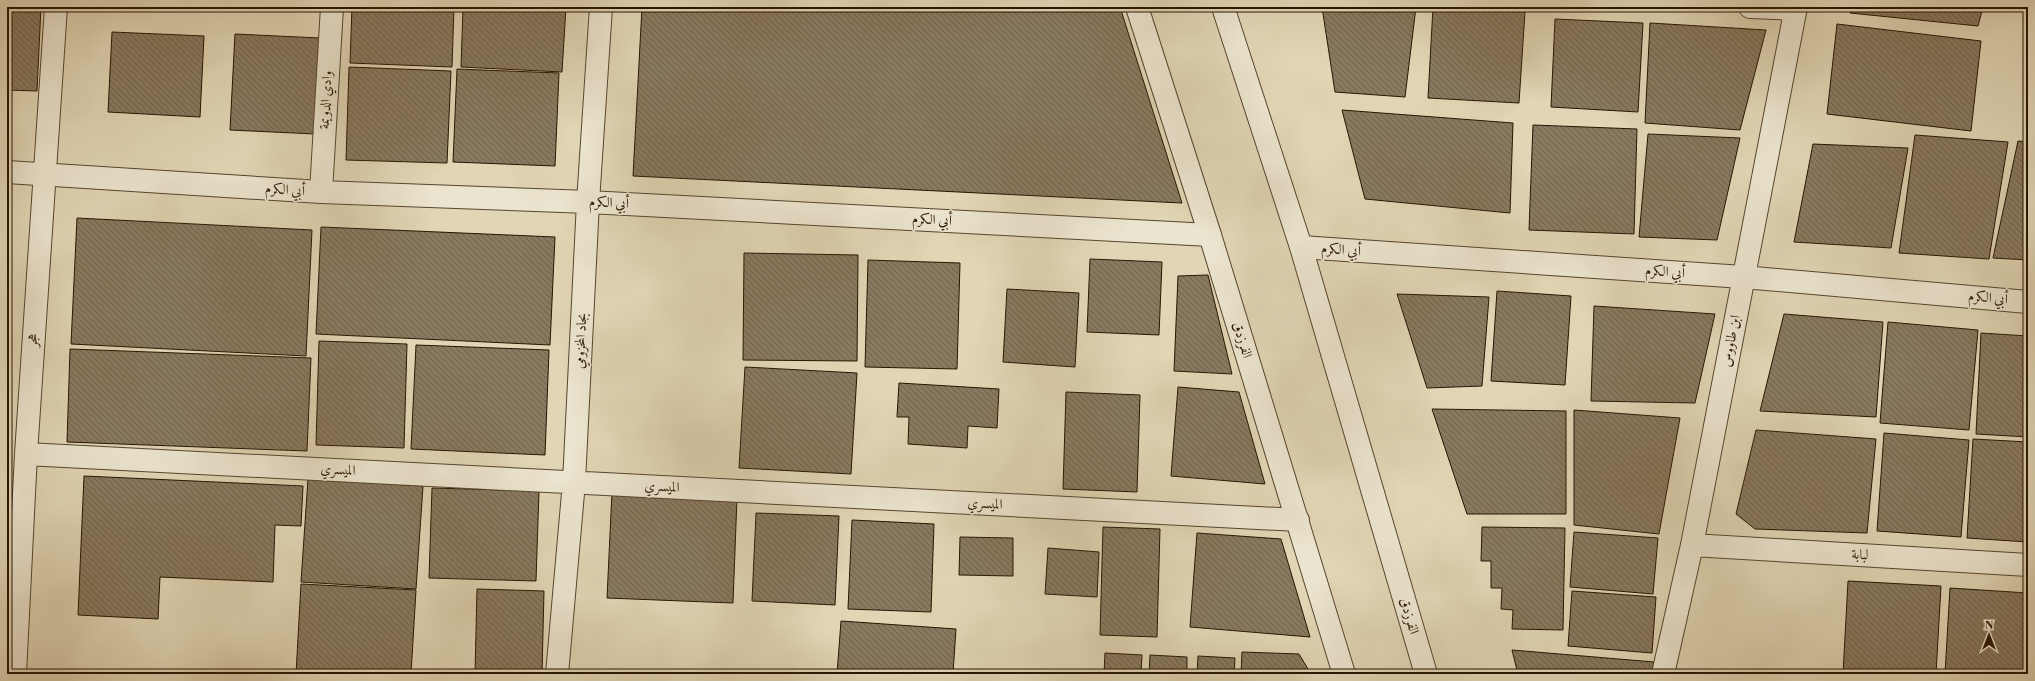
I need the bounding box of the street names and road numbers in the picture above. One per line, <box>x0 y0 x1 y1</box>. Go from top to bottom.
street label: وادي الدويمة <box>315 70 339 130</box>
street label: أبي الكرم <box>264 178 306 203</box>
street label: أبي الكرم <box>588 191 630 216</box>
street label: أبي الكرم <box>911 208 953 233</box>
street label: أبي الكرم <box>1320 238 1362 263</box>
street label: أبي الكرم <box>1644 260 1686 285</box>
street label: أبي الكرم <box>1967 285 2010 312</box>
street label: بجاد المخزومي <box>571 313 593 369</box>
street label: ابن طاووس <box>1717 313 1745 369</box>
street label: الفرزدق <box>1228 320 1256 360</box>
street label: هجر <box>23 332 42 350</box>
street label: الميسري <box>320 460 356 482</box>
street label: الميسري <box>644 477 680 499</box>
street label: الميسري <box>967 494 1003 516</box>
street label: لبابة <box>1851 546 1869 564</box>
street label: الفرزدق <box>1395 596 1423 636</box>

